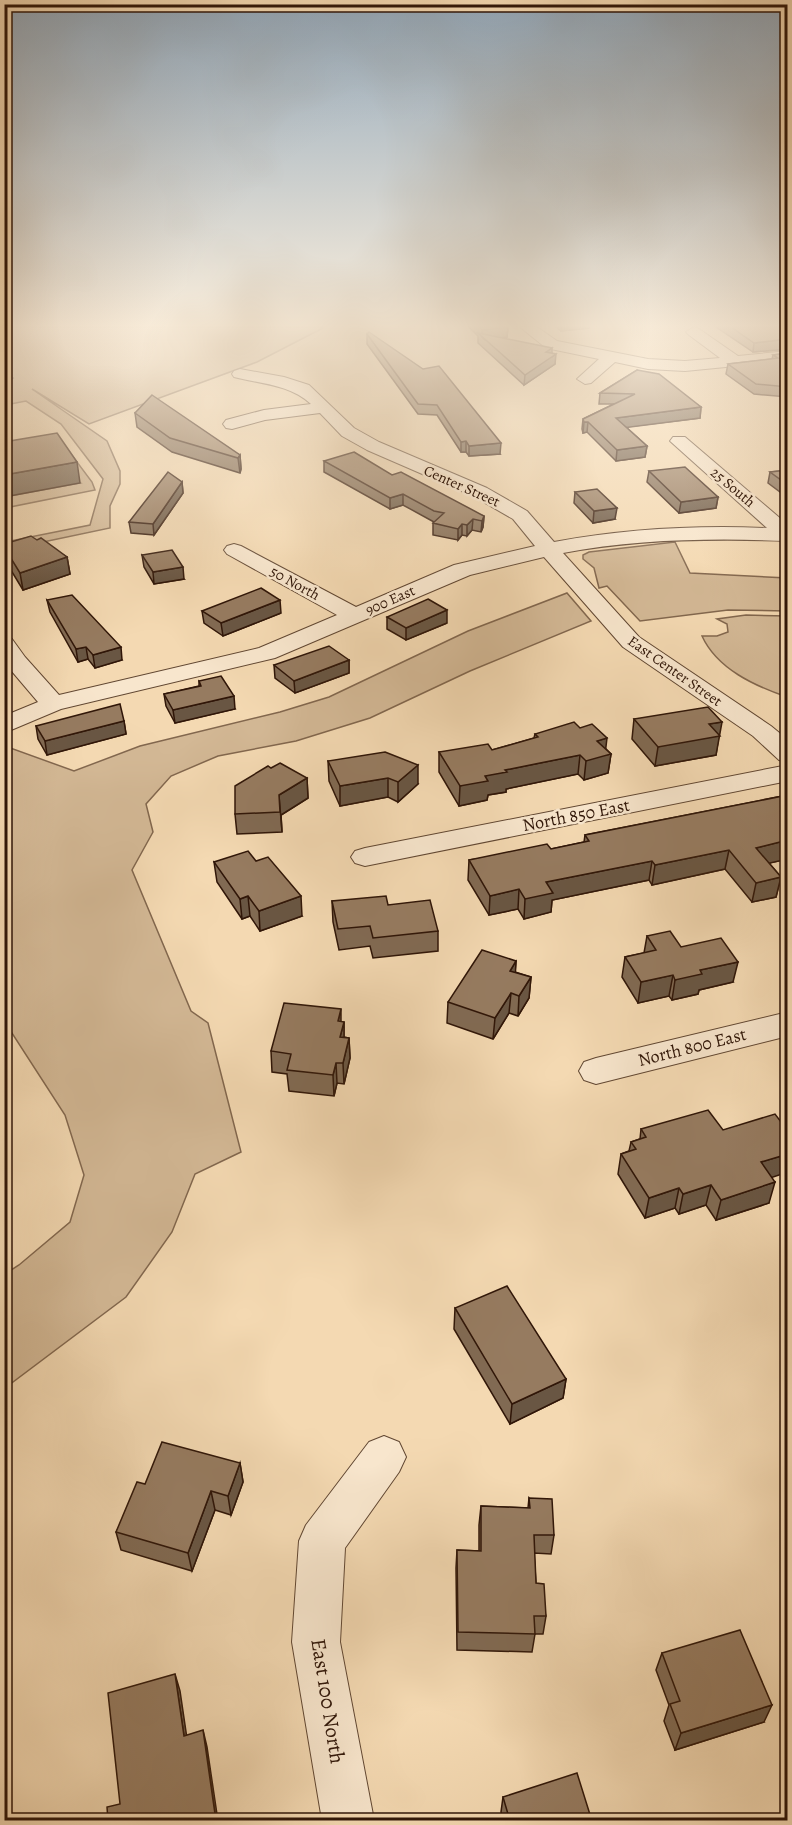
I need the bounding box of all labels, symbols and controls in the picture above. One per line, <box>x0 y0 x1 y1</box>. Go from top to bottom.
street label: Center Street <box>421 460 503 512</box>
street label: 25 South <box>706 462 760 512</box>
street label: 50 North <box>267 561 323 605</box>
street label: 900 East <box>362 580 418 620</box>
street label: East Center Street <box>624 631 726 711</box>
street label: North 850 East <box>520 793 632 837</box>
street label: North 800 East <box>635 1022 749 1072</box>
street label: East 100 North <box>304 1636 352 1766</box>

